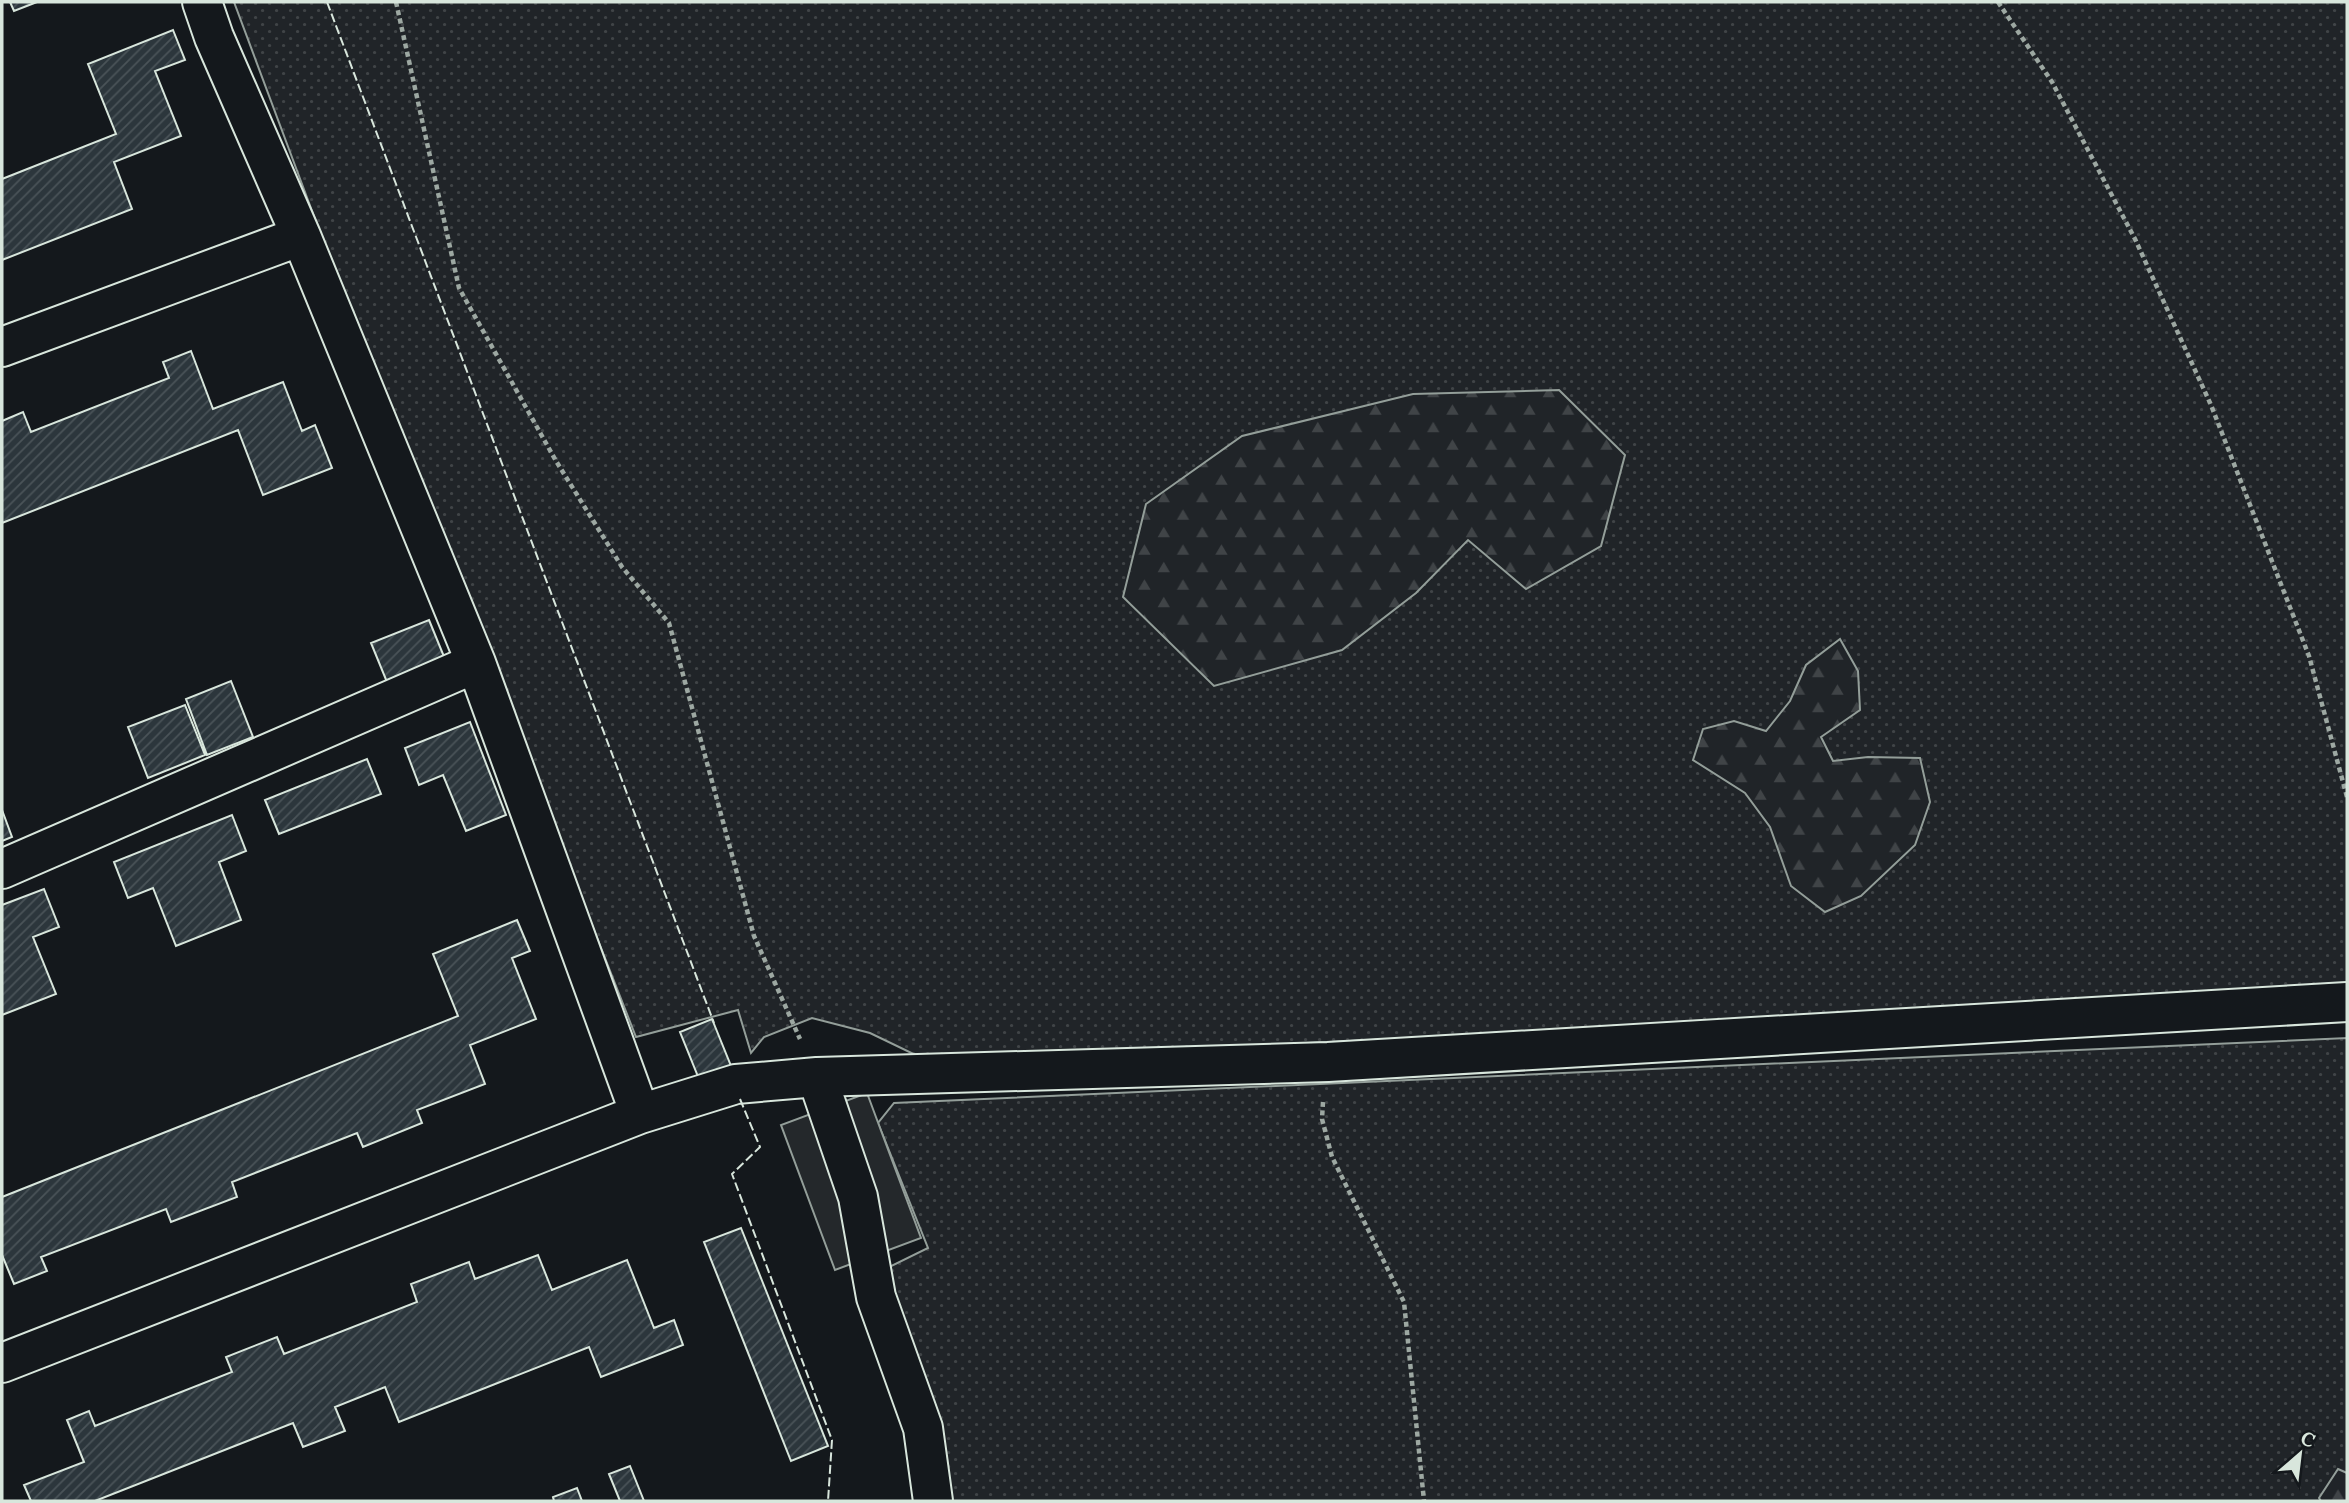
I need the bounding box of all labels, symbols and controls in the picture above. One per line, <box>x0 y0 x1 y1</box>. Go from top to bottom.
north arrow <box>2265 1419 2335 1489</box>
text: С <box>2297 1425 2319 1453</box>

